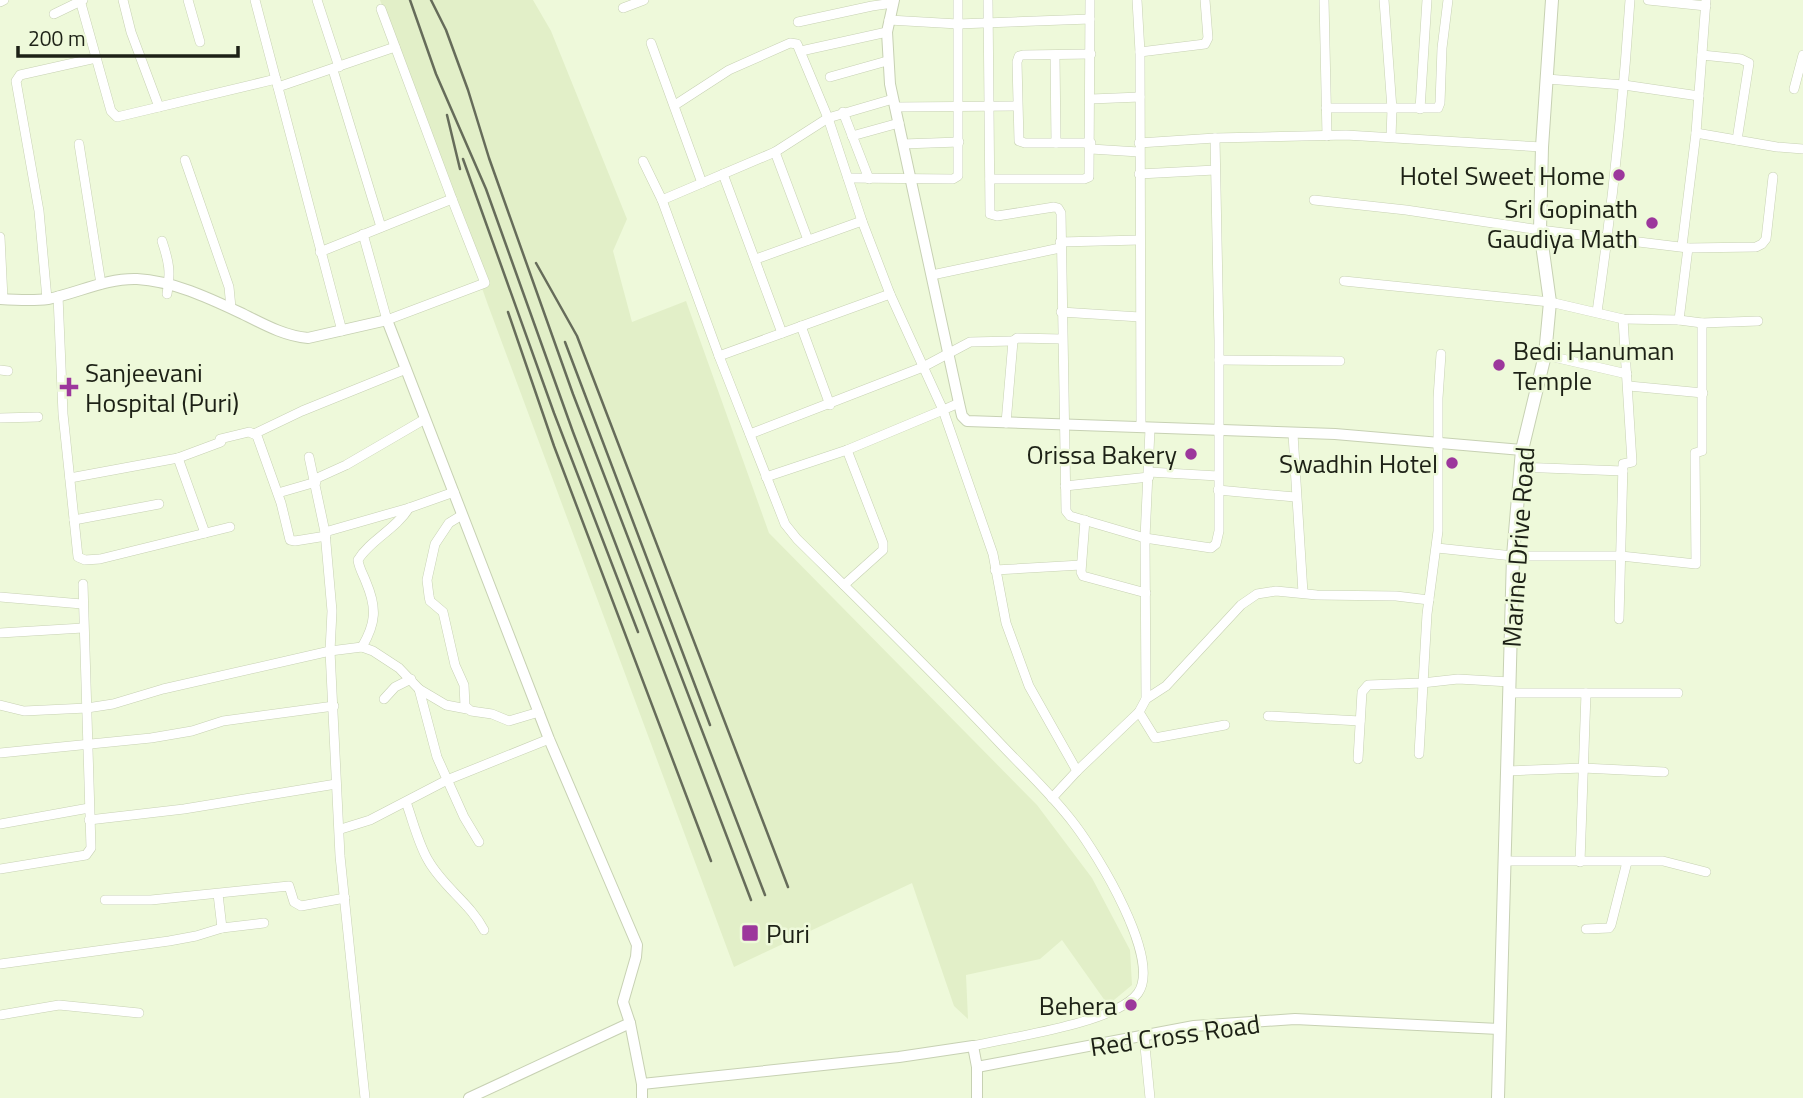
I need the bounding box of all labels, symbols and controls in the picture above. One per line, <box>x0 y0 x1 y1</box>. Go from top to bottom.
scale bar <box>18 14 238 58</box>
text: 200 m <box>28 22 85 54</box>
place label: Hotel Sweet Home <box>1399 156 1605 195</box>
marker: Hotel Sweet Home <box>1611 167 1627 183</box>
place label: Sri Gopinath Gaudiya Math <box>1487 189 1638 258</box>
marker: Sri Gopinath Gaudiya Math <box>1644 215 1660 231</box>
place label: Bedi Hanuman Temple <box>1513 331 1674 400</box>
place label: Sanjeevani Hospital (Puri) <box>85 353 239 422</box>
marker: Bedi Hanuman Temple <box>1491 357 1507 373</box>
marker: Sanjeevani Hospital (Puri) <box>59 377 79 397</box>
place label: Orissa Bakery <box>1026 435 1177 474</box>
place label: Swadhin Hotel <box>1279 444 1438 483</box>
street label: Marine Drive Road <box>1492 445 1544 649</box>
marker: Orissa Bakery <box>1183 446 1199 462</box>
marker: Swadhin Hotel <box>1444 455 1460 471</box>
place label: Puri <box>766 914 810 953</box>
marker: Puri <box>740 923 760 943</box>
place label: Behera <box>1039 986 1117 1025</box>
marker: Behera <box>1123 997 1139 1013</box>
street label: Red Cross Road <box>1088 1004 1262 1066</box>

